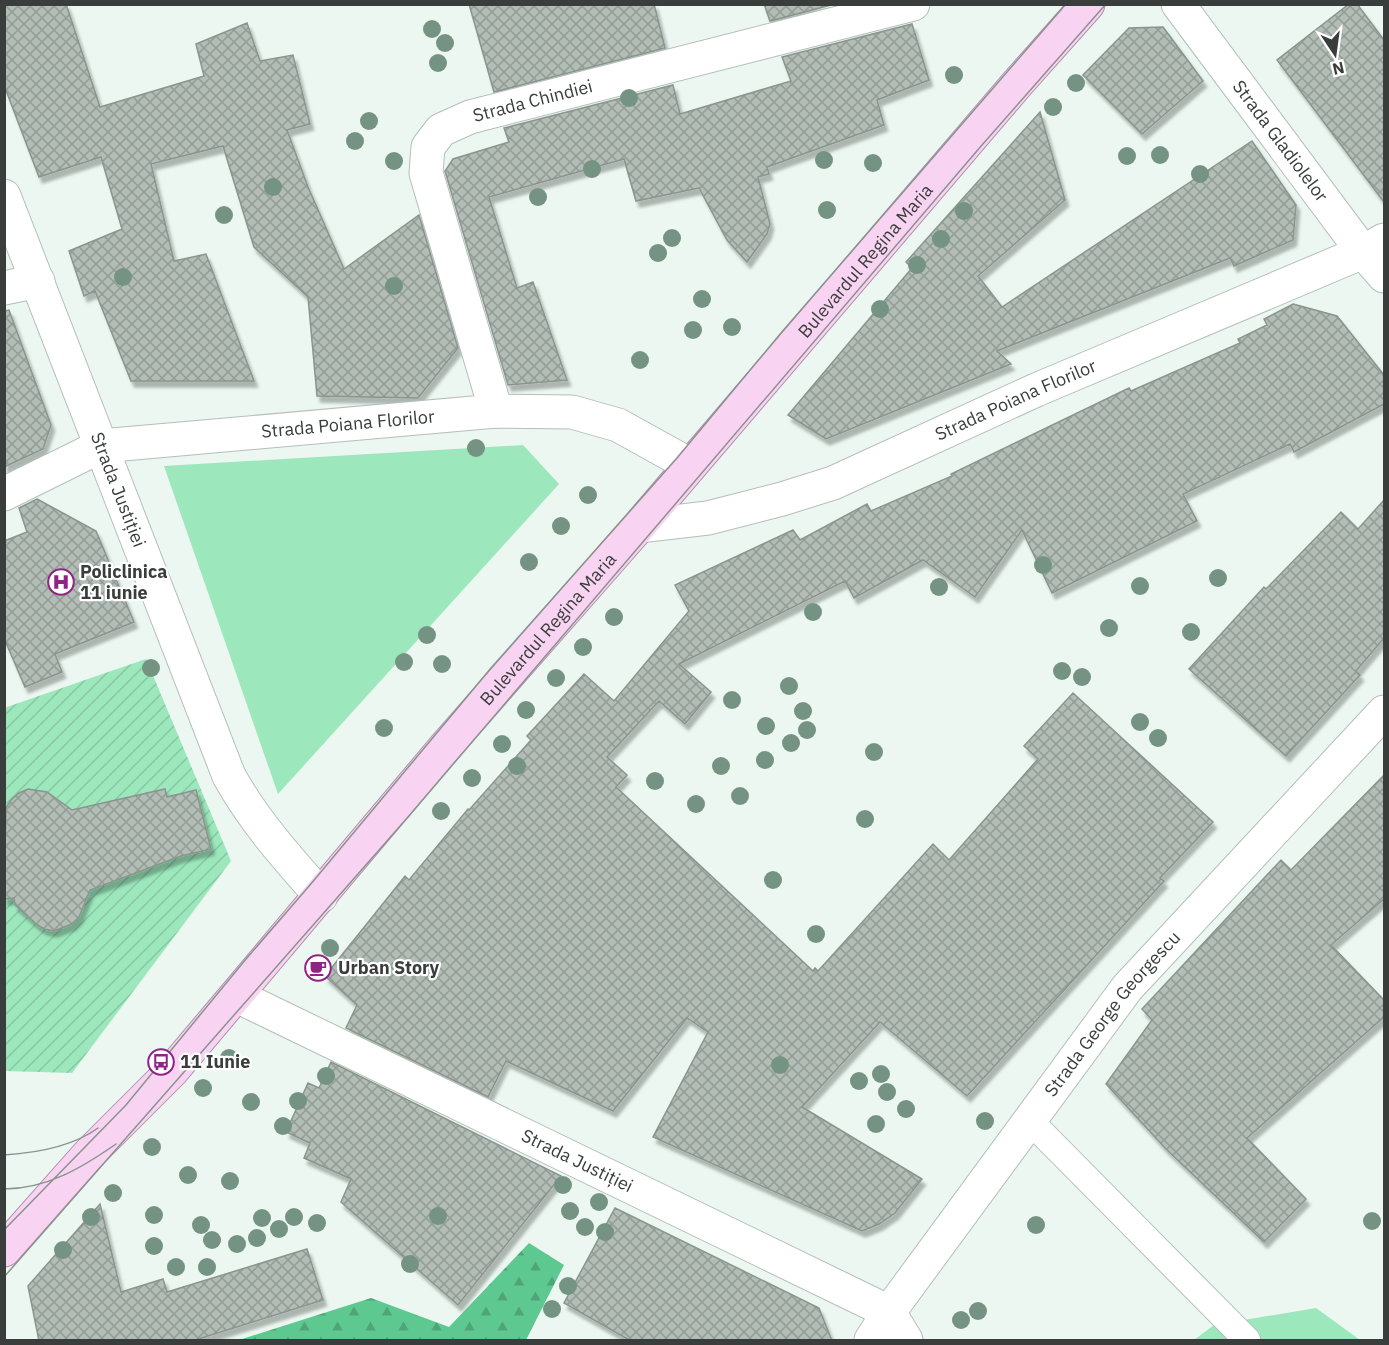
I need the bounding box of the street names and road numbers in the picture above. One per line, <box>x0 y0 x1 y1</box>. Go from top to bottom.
street label: Strada Chindiei <box>470 74 595 127</box>
street label: Strada Gladiolelor <box>1228 75 1334 206</box>
street label: Bulevardul Regina Maria <box>793 179 938 342</box>
street label: Strada Poiana Florilor <box>931 354 1100 446</box>
street label: Strada Poiana Florilor <box>260 404 436 443</box>
street label: Strada Justiției <box>86 429 151 550</box>
street label: Bulevardul Regina Maria <box>475 548 621 710</box>
street label: Strada George Georgescu <box>1039 926 1185 1101</box>
street label: Strada Justiției <box>518 1124 637 1197</box>

